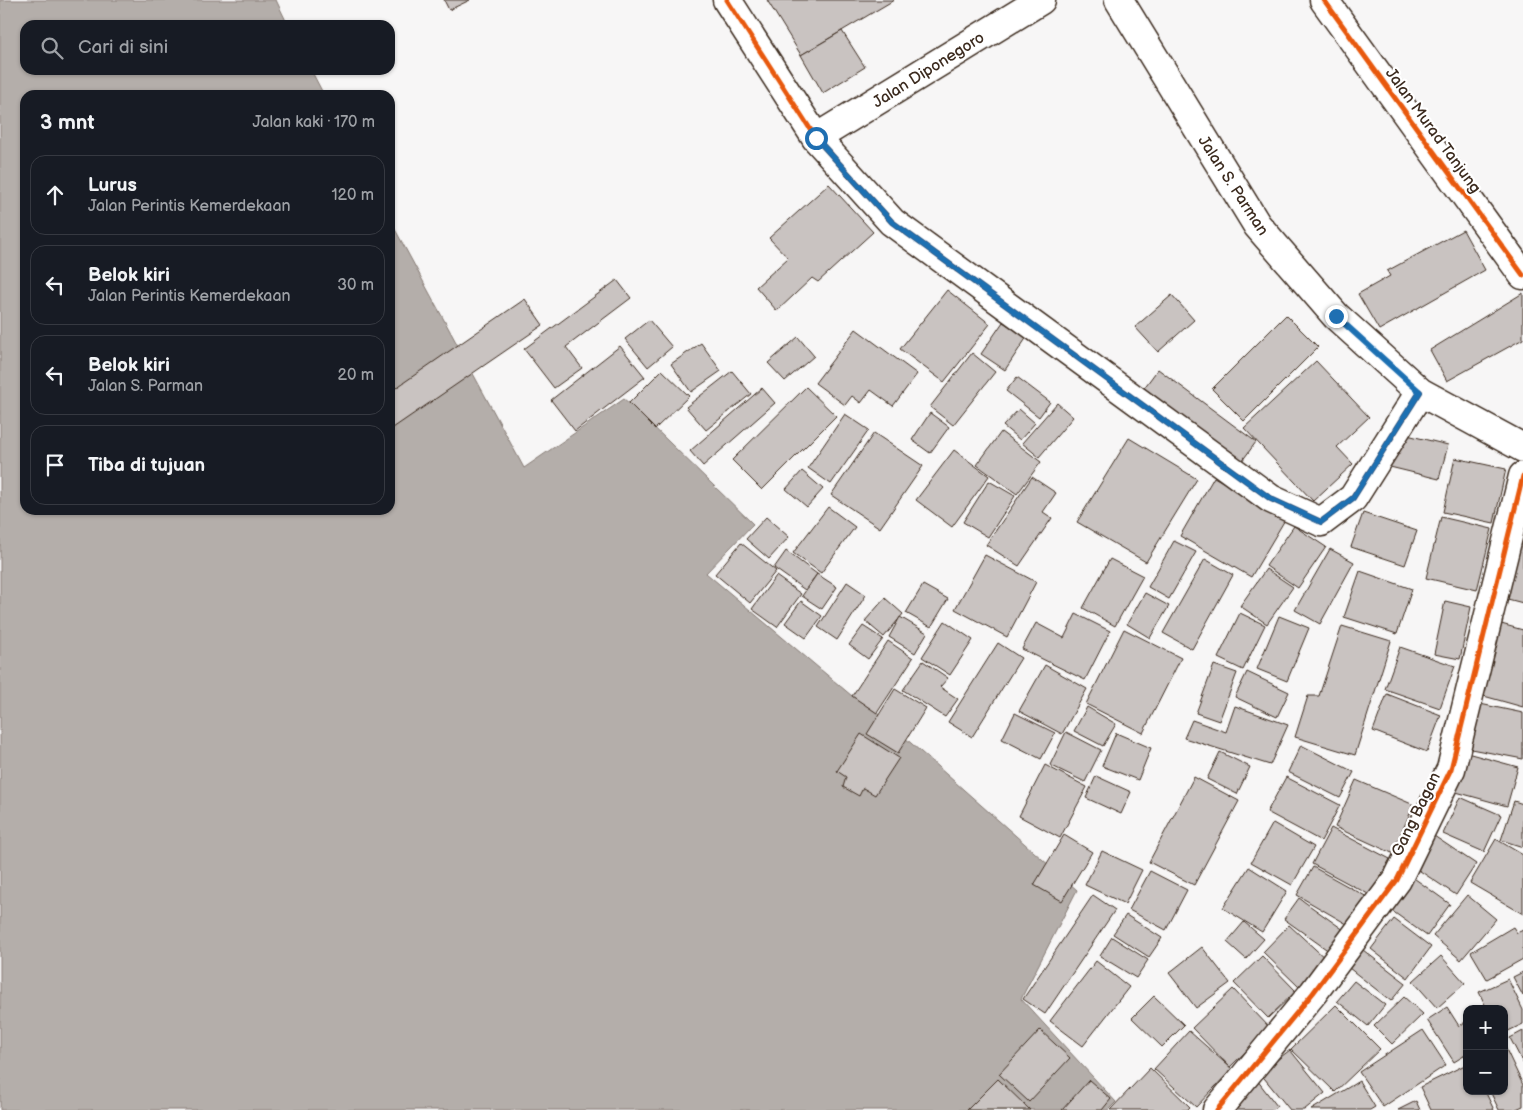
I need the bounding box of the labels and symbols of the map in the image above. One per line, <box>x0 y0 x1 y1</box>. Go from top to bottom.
street label: Jalan Diponegoro <box>869 28 988 112</box>
street label: Jalan Murad Tanjung <box>1381 65 1485 197</box>
route start <box>805 127 828 150</box>
street label: Jalan S. Parman <box>1193 132 1272 239</box>
route end <box>1325 305 1348 328</box>
street label: Gang Bagan <box>1388 770 1445 860</box>

